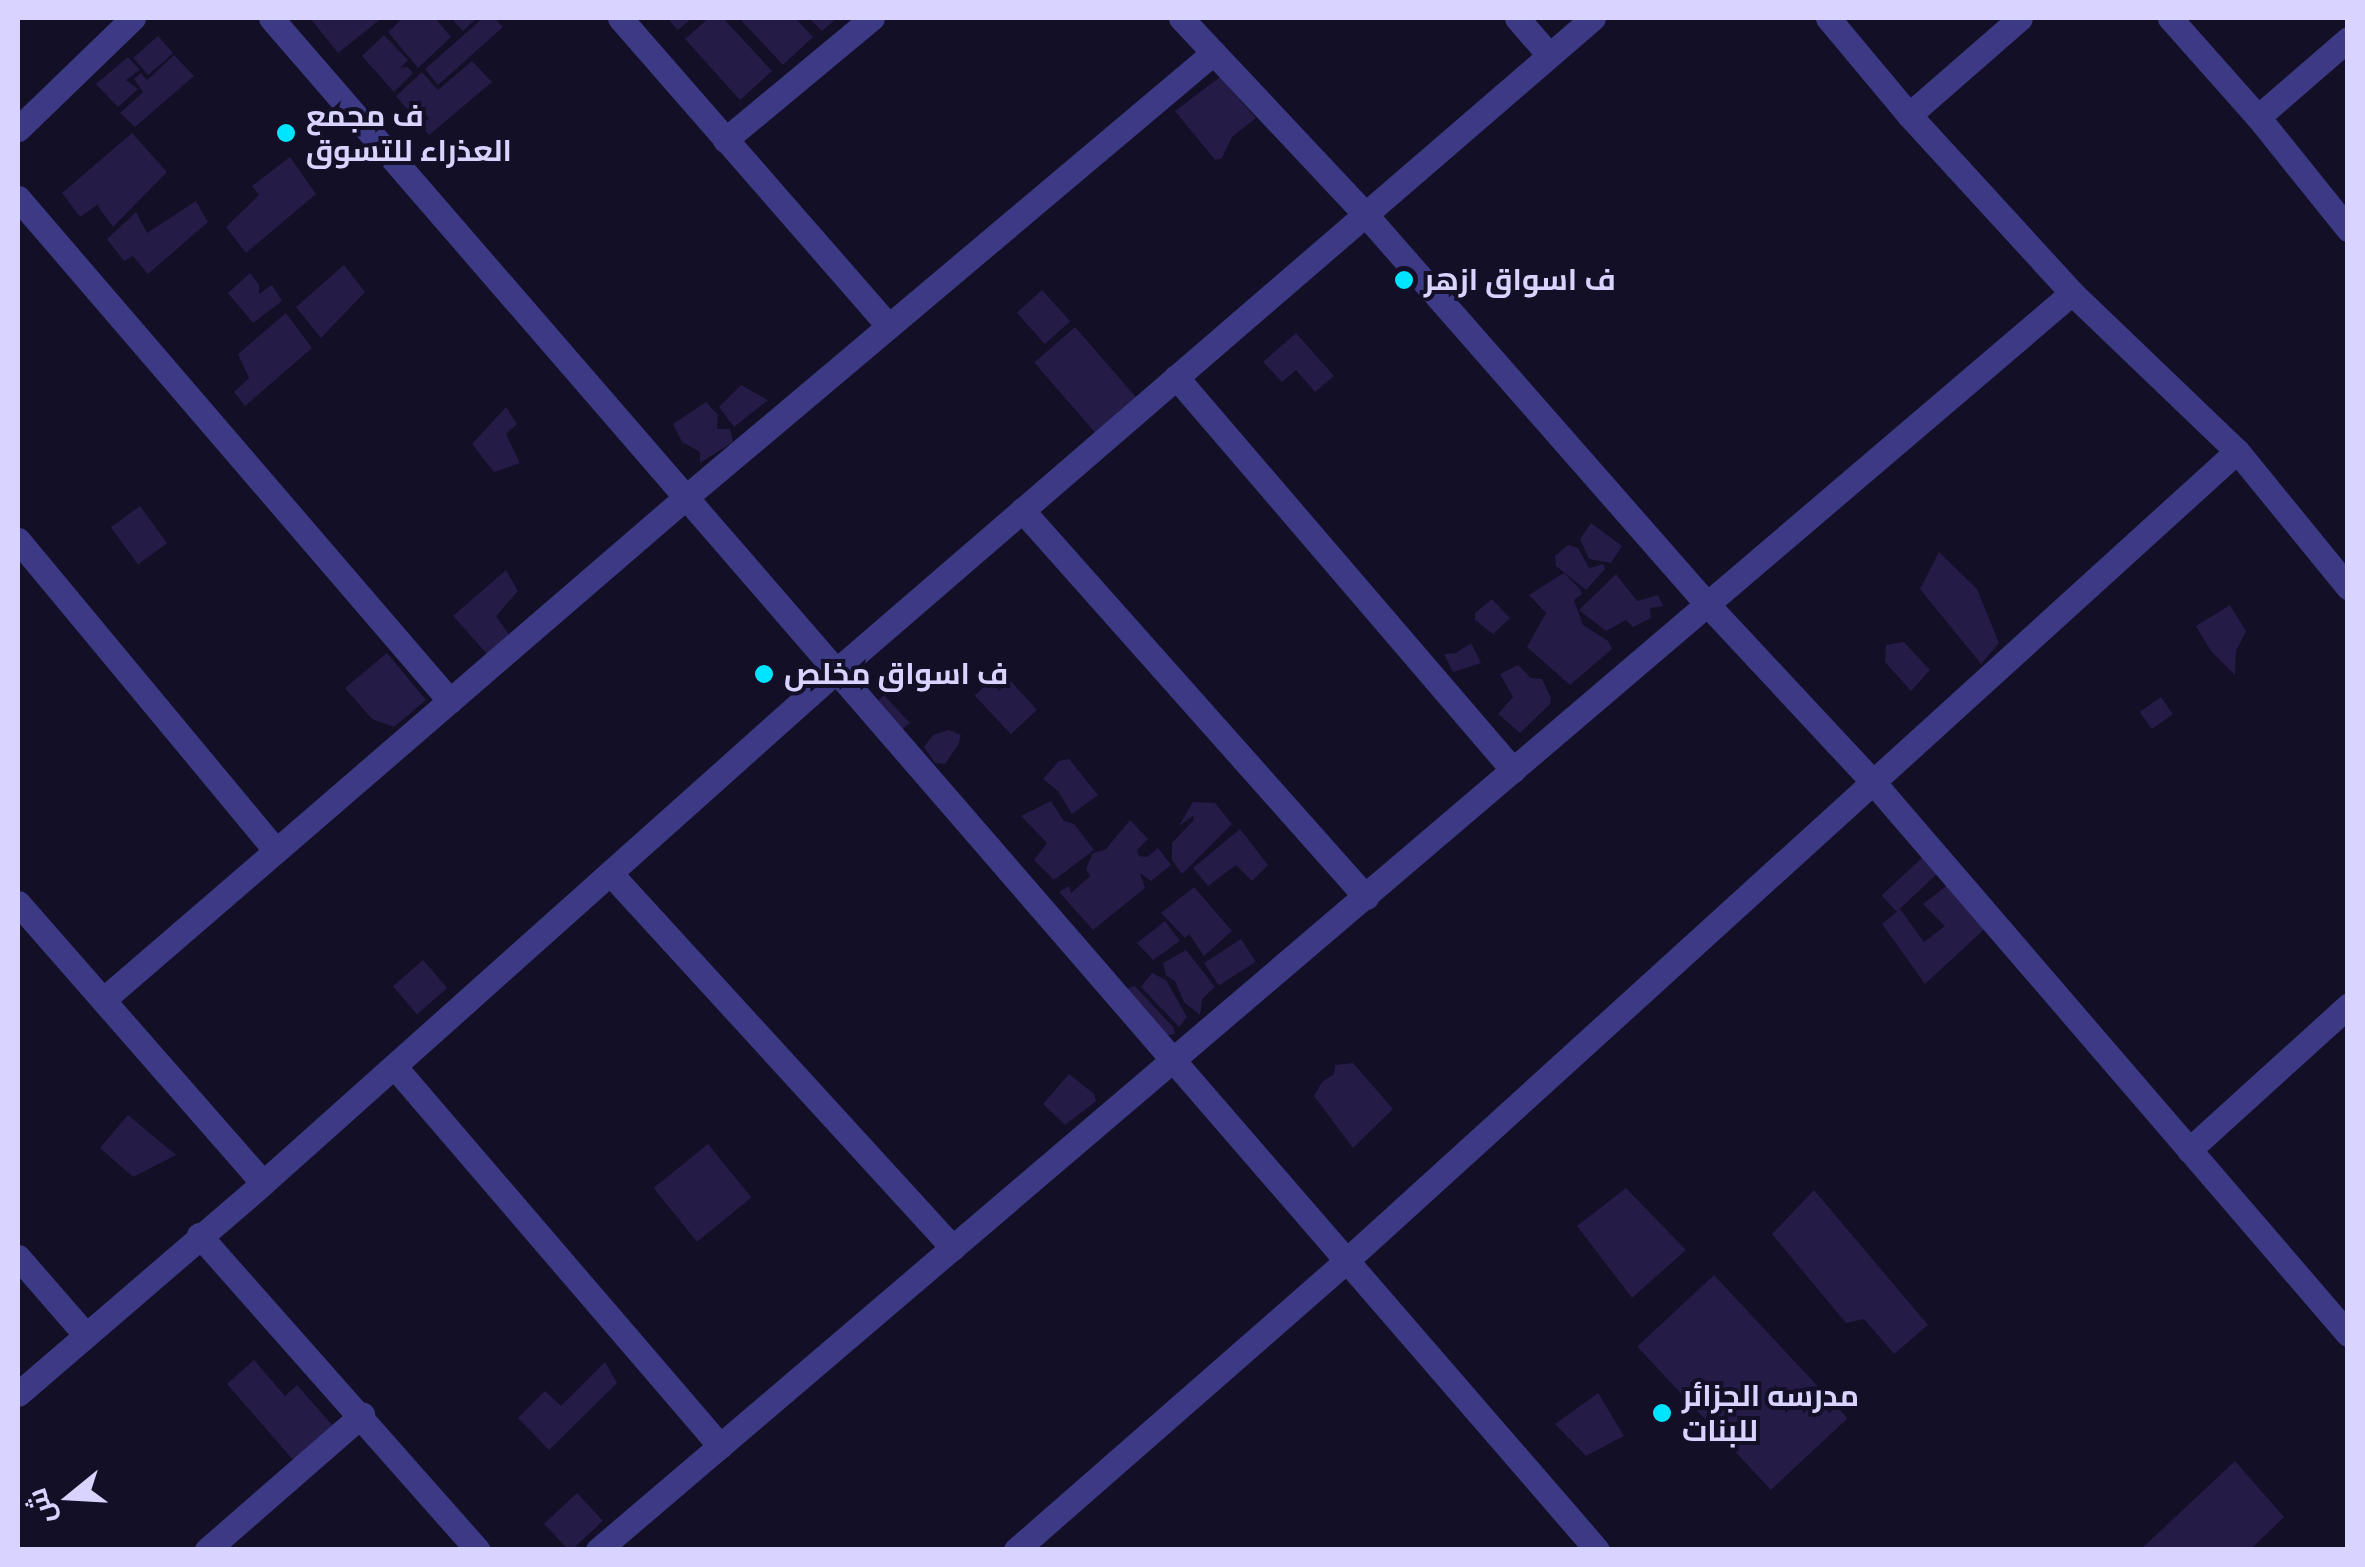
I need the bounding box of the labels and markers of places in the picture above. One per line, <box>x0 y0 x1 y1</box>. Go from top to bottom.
place label: ف مجمع العذراء للتسوق <box>306 98 512 168</box>
marker: ف مجمع العذراء للتسوق <box>275 122 297 144</box>
place label: ف اسواق ازهر <box>1424 262 1616 298</box>
marker: ف اسواق ازهر <box>1393 269 1415 291</box>
place label: ف اسواق مخلص <box>784 656 1009 692</box>
marker: ف اسواق مخلص <box>753 663 775 685</box>
place label: مدرسه الجزائر للبنات <box>1682 1378 1859 1448</box>
marker: مدرسه الجزائر للبنات <box>1651 1402 1673 1424</box>

